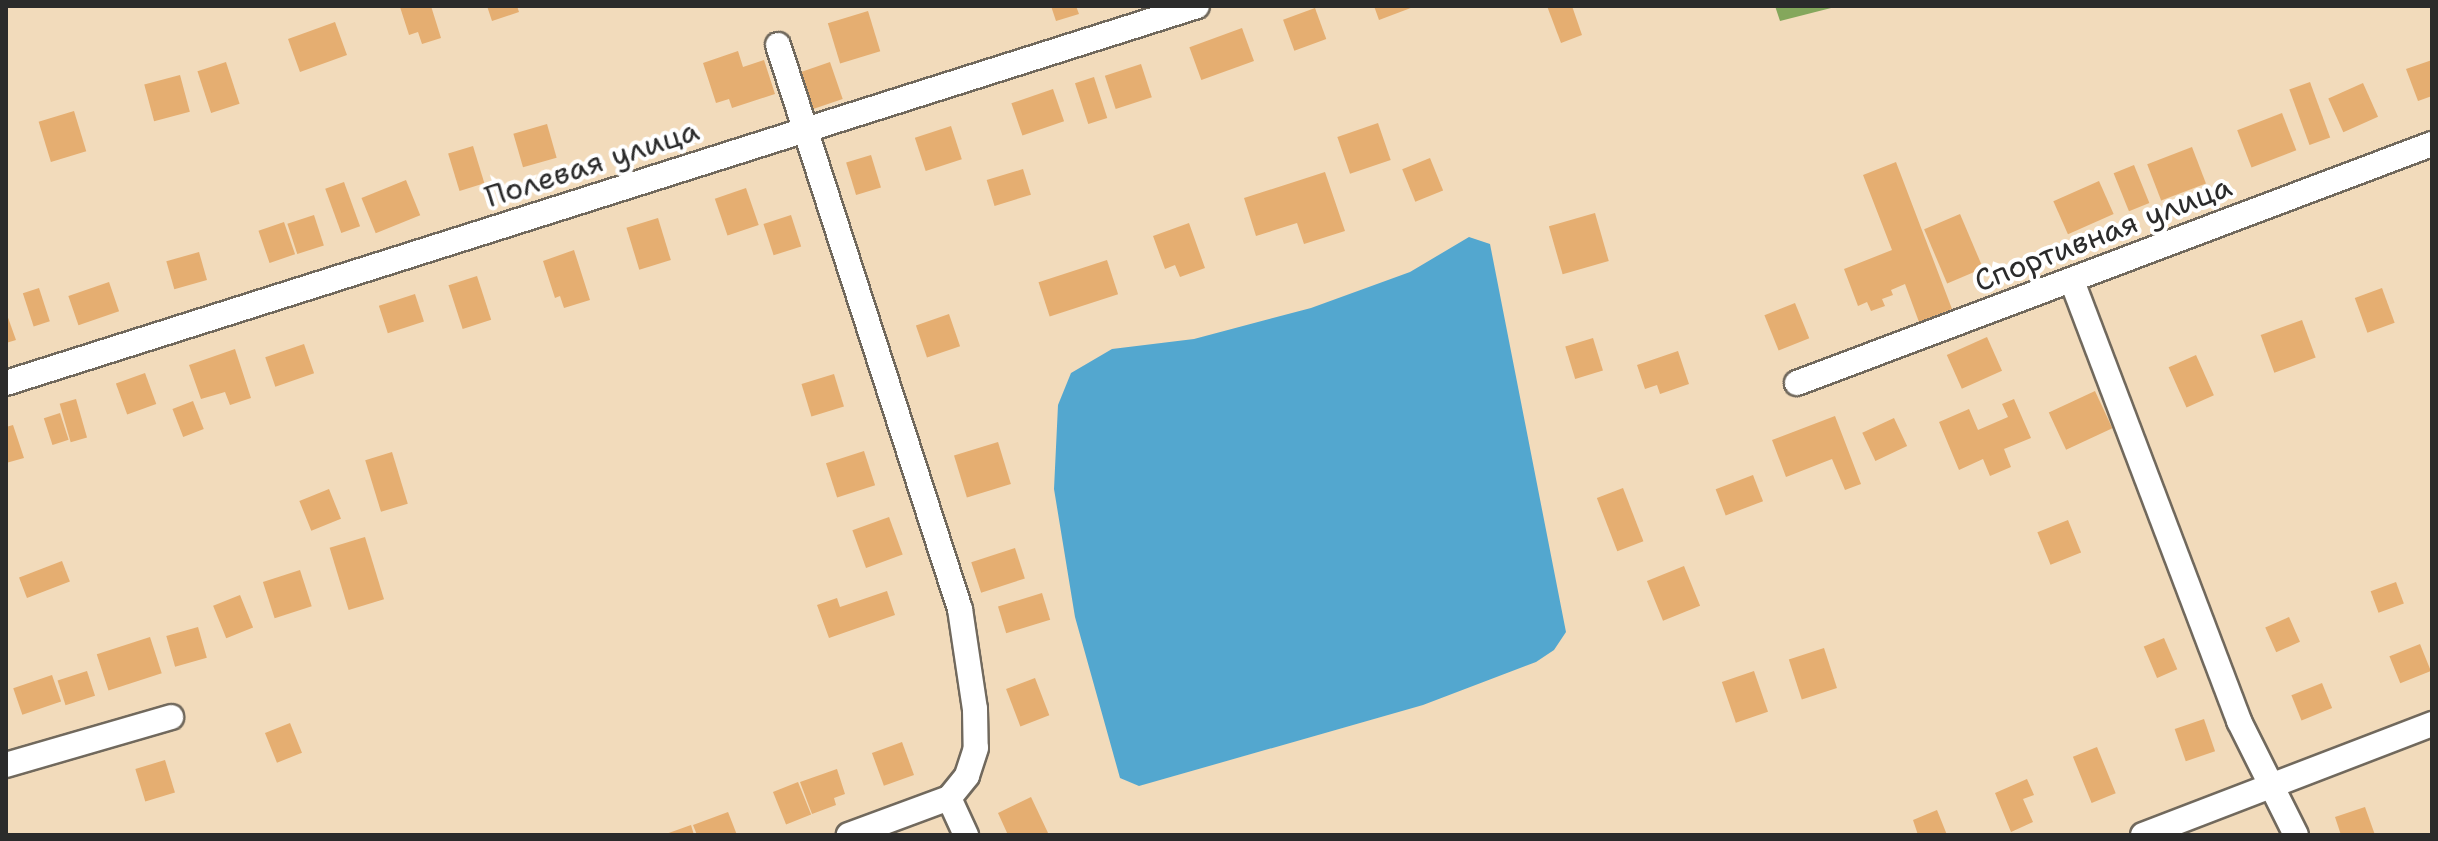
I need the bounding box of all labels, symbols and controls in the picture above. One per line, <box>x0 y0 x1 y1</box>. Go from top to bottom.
street label: Полевая улица <box>481 112 703 216</box>
street label: Спортивная улица <box>1969 168 2237 300</box>

